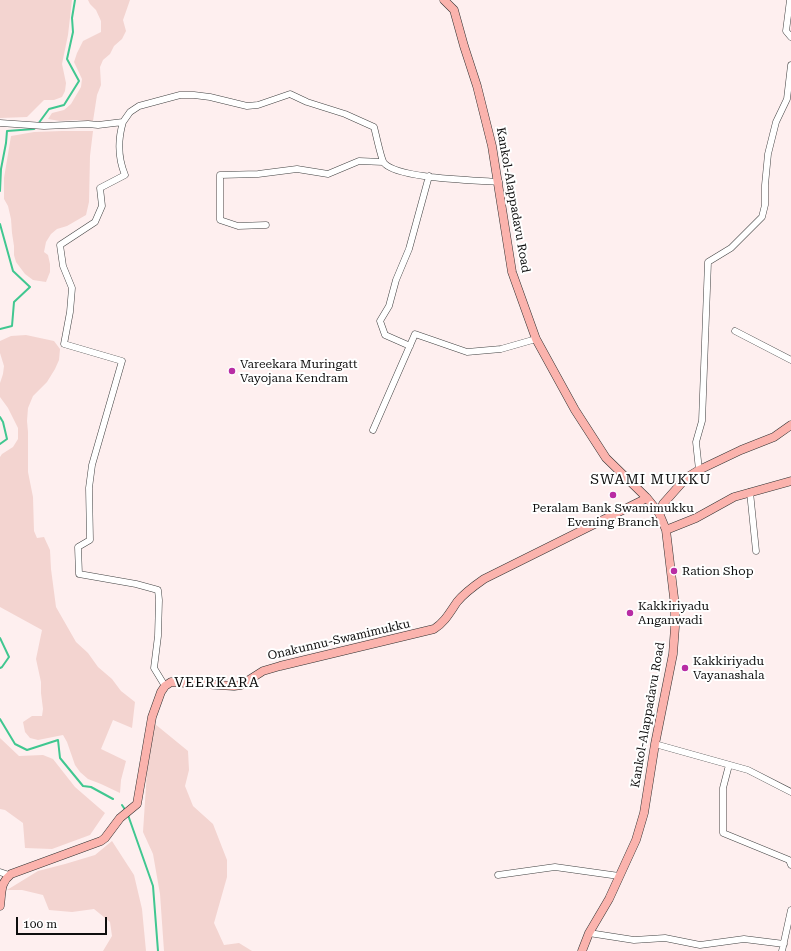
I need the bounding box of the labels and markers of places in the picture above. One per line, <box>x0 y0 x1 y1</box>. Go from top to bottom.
place label: Vareekara Muringatt Vayojana Kendram <box>240 357 358 385</box>
marker: Vareekara Muringatt Vayojana Kendram <box>227 366 237 376</box>
marker: Peralam Bank Swamimukku Evening Branch <box>608 490 618 500</box>
place label: Peralam Bank Swamimukku Evening Branch <box>532 501 694 529</box>
place label: Ration Shop <box>682 564 753 578</box>
marker: Ration Shop <box>669 566 679 576</box>
place label: Kakkiriyadu Anganwadi <box>638 599 709 627</box>
marker: Kakkiriyadu Anganwadi <box>625 608 635 618</box>
place label: Kakkiriyadu Vayanashala <box>693 654 765 682</box>
marker: Kakkiriyadu Vayanashala <box>680 663 690 673</box>

